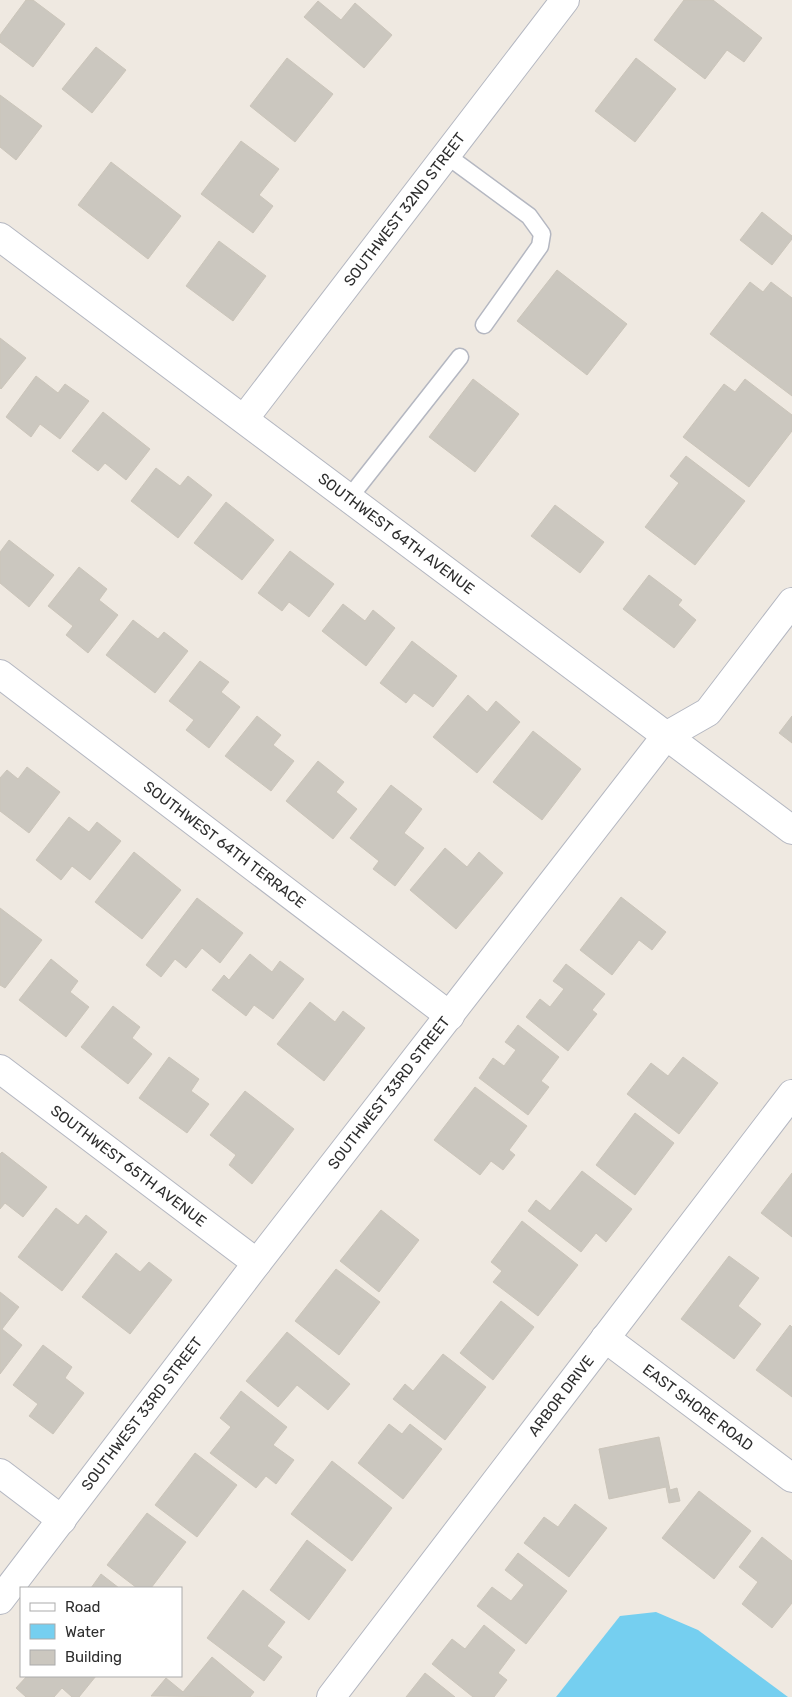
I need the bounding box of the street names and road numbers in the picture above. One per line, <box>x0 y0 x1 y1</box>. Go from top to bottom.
street label: SOUTHWEST 32ND STREET <box>340 129 469 290</box>
street label: SOUTHWEST 64TH AVENUE <box>314 469 478 598</box>
street label: SOUTHWEST 64TH TERRACE <box>140 777 309 912</box>
street label: SOUTHWEST 33RD STREET <box>324 1013 454 1173</box>
street label: SOUTHWEST 65TH AVENUE <box>47 1101 210 1231</box>
street label: SOUTHWEST 33RD STREET <box>78 1333 206 1494</box>
street label: ARBOR DRIVE <box>525 1352 598 1440</box>
street label: EAST SHORE ROAD <box>639 1360 757 1455</box>

